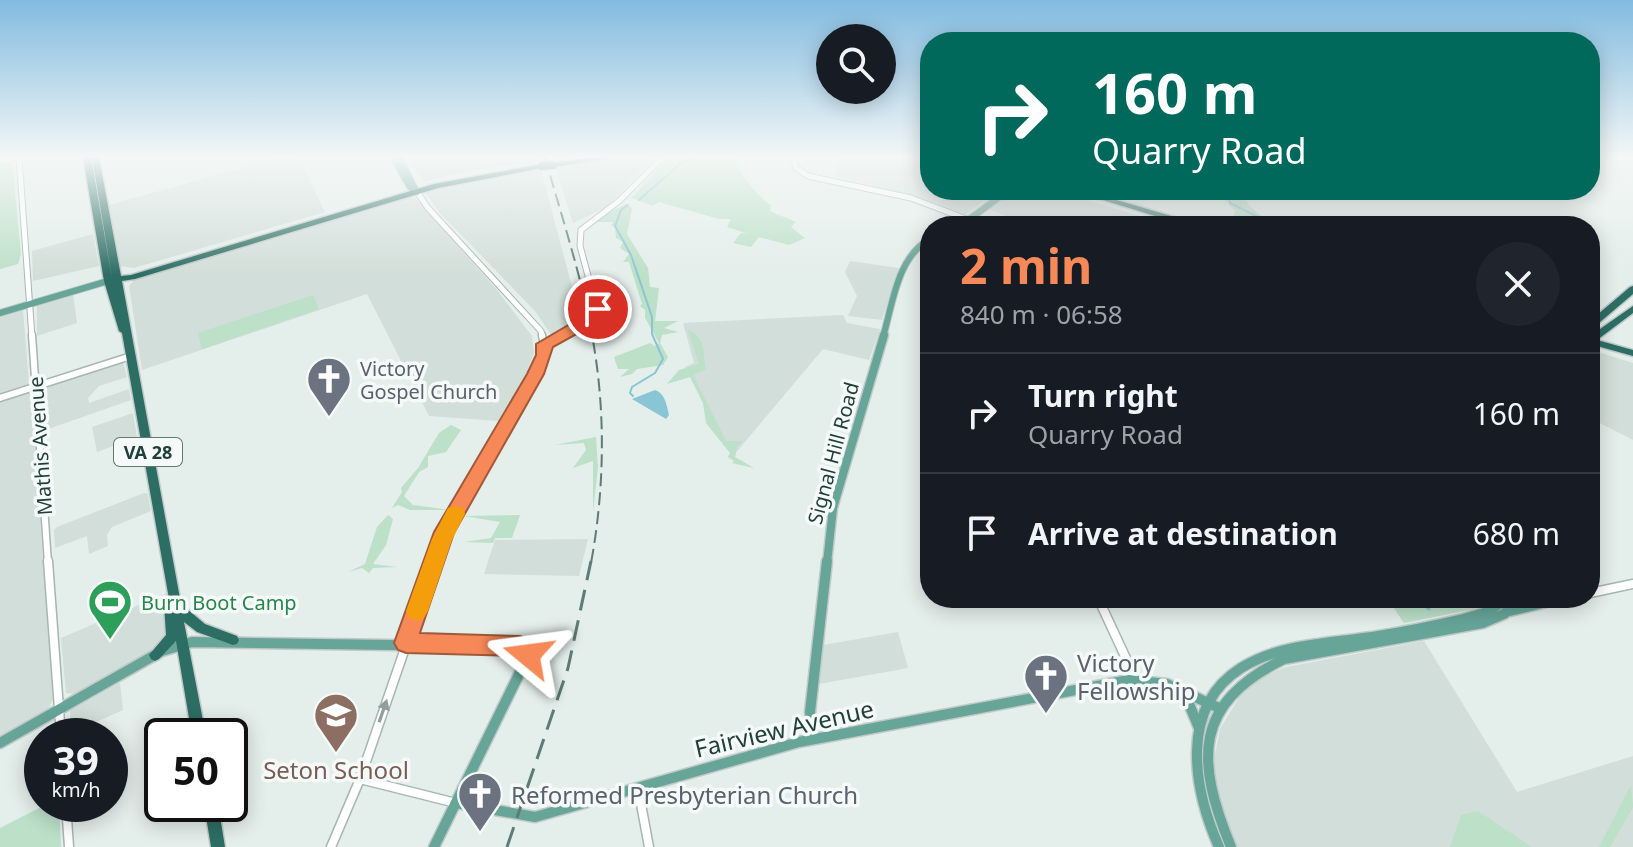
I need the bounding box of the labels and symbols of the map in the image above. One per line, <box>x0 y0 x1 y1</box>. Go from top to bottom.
pin <box>564 275 632 343</box>
church icon: Victory Gospel Church <box>305 355 353 418</box>
place label: Victory Gospel Church <box>360 355 497 405</box>
street label: Mathis Avenue <box>22 376 58 516</box>
street label: Signal Hill Road <box>801 379 865 527</box>
road number: VA 28 <box>114 438 182 466</box>
sports icon: Burn Boot Camp <box>86 578 134 641</box>
place label: Burn Boot Camp <box>141 589 297 616</box>
position arrow <box>486 613 570 697</box>
place label: Victory Fellowship <box>1077 646 1196 707</box>
church icon: Victory Fellowship <box>1022 652 1070 715</box>
school or university icon: Seton School <box>312 691 360 754</box>
street label: Fairview Avenue <box>691 691 877 765</box>
one-way arrow <box>377 699 389 723</box>
speed limit sign: 50 <box>144 718 248 822</box>
place label: Seton School <box>263 753 409 786</box>
church icon: Reformed Presbyterian Church <box>456 770 504 833</box>
place label: Reformed Presbyterian Church <box>511 778 858 811</box>

